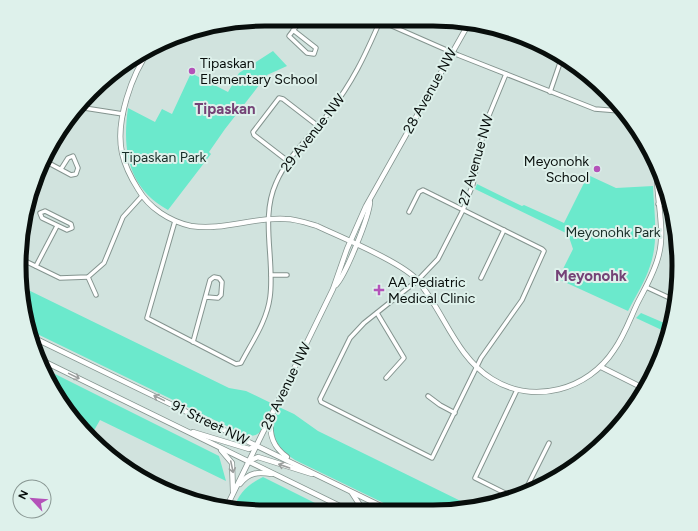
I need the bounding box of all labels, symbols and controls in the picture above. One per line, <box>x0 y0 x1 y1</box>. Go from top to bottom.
street label: 28 Avenue NW <box>400 45 461 137</box>
place label: Tipaskan Elementary School <box>200 55 318 88</box>
marker: Tipaskan Elementary School <box>187 66 197 76</box>
street label: 29 Avenue NW <box>277 90 349 175</box>
district label: Tipaskan <box>195 100 255 118</box>
street label: 27 Avenue NW <box>455 112 497 207</box>
park label: Tipaskan Park <box>122 149 207 166</box>
place label: Meyonohk School <box>524 153 589 186</box>
marker: Meyonohk School <box>592 164 602 174</box>
park label: Meyonohk Park <box>565 224 661 241</box>
district label: Meyonohk <box>555 267 627 285</box>
place label: AA Pediatric Medical Clinic <box>388 274 476 307</box>
marker: AA Pediatric Medical Clinic <box>373 284 385 296</box>
street label: 28 Avenue NW <box>258 339 315 432</box>
one-way arrow <box>68 373 80 380</box>
one-way arrow <box>153 394 165 401</box>
street label: 91 Street NW <box>168 397 252 449</box>
one-way arrow <box>229 460 237 473</box>
one-way arrow <box>279 461 291 469</box>
north arrow <box>12 479 52 519</box>
text: N <box>16 488 31 502</box>

